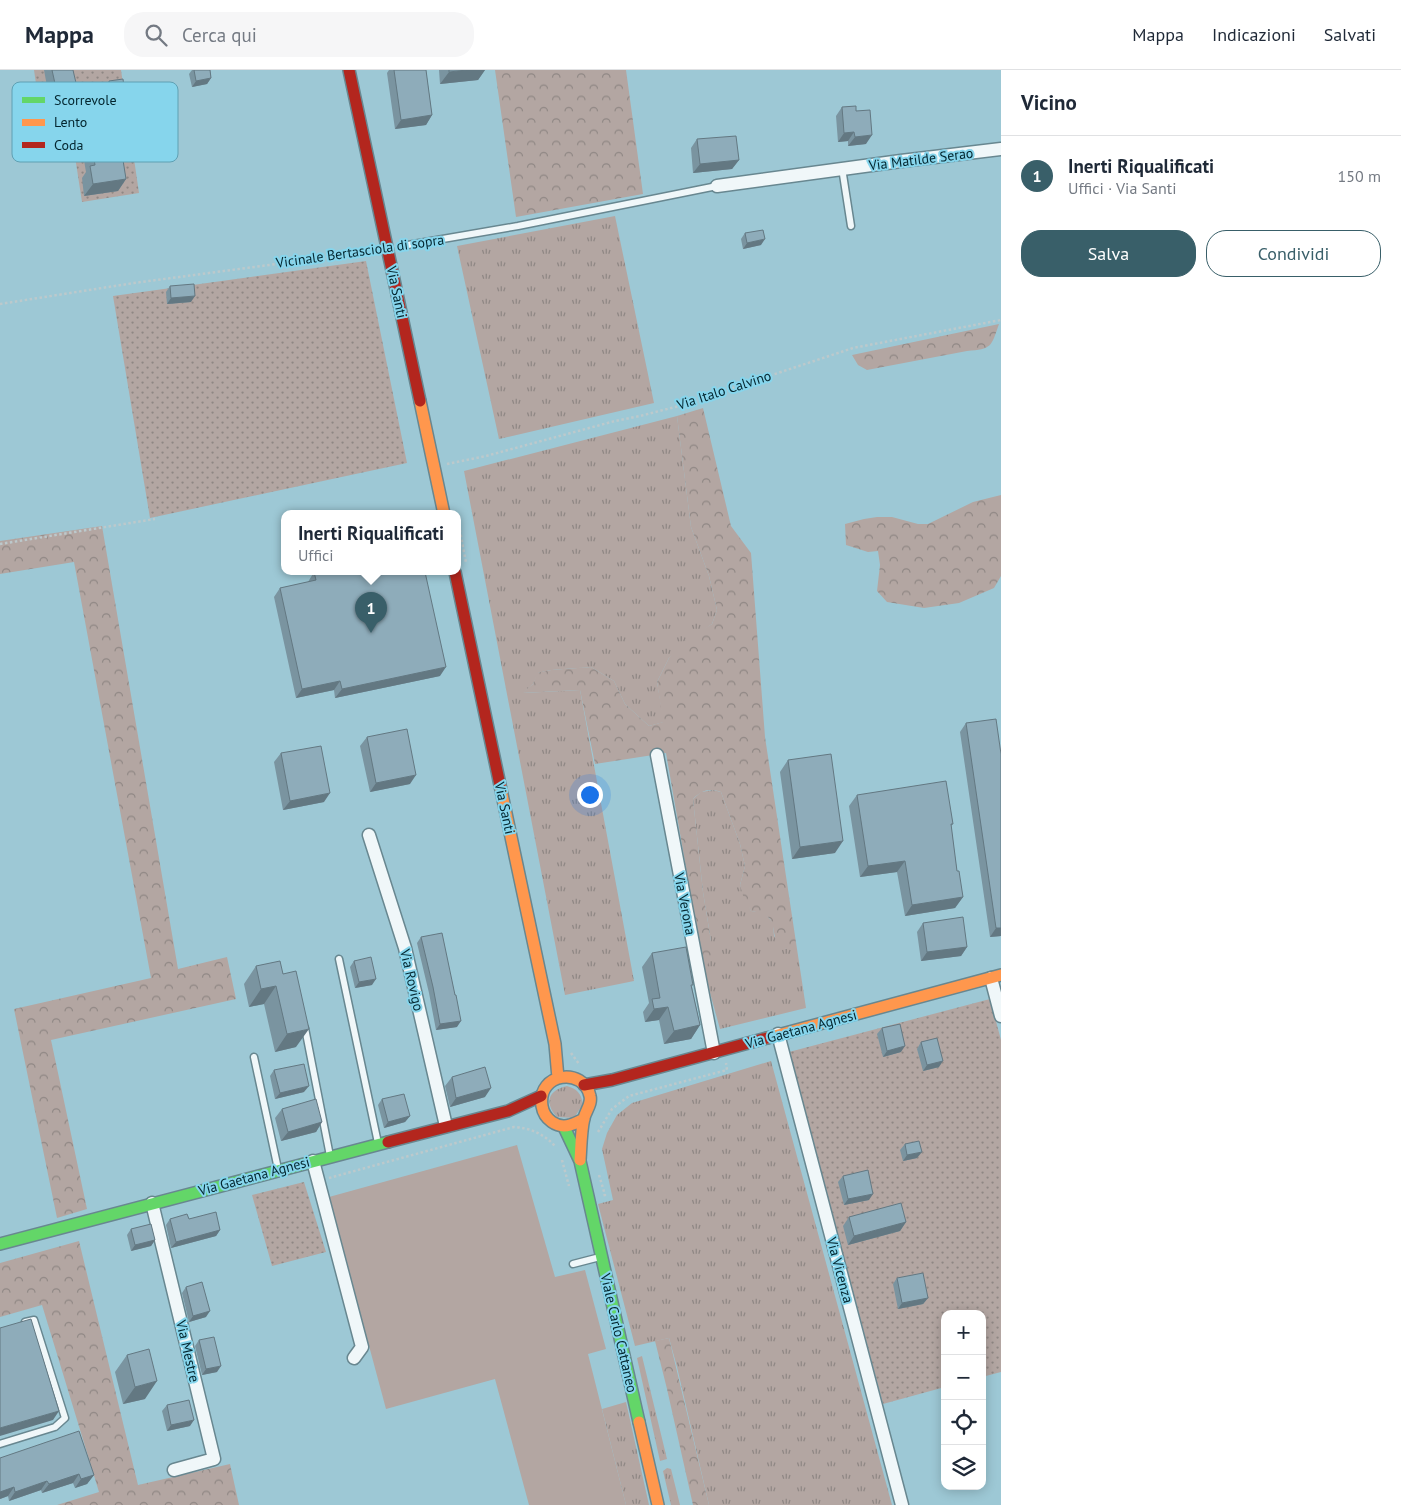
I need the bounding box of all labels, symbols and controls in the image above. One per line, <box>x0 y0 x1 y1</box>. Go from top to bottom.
search box <box>124 12 474 57</box>
text: Mappa <box>25 19 94 50</box>
icon: search <box>142 21 170 49</box>
text: Cerca qui <box>182 23 257 47</box>
text: Mappa <box>1132 23 1184 46</box>
text: Indicazioni <box>1212 23 1296 46</box>
text: Salvati <box>1324 23 1376 46</box>
legend <box>12 82 178 162</box>
text: Vicino <box>1021 89 1077 116</box>
text: Scorrevole <box>54 91 117 109</box>
text: Lento <box>54 113 87 131</box>
text: Coda <box>54 136 84 154</box>
street label: Via Matilde Serao <box>867 144 974 174</box>
text: Inerti Riqualificati <box>1068 154 1214 178</box>
text: 1 <box>1032 166 1042 186</box>
text: 150 m <box>1338 166 1381 186</box>
text: Uffici · Via Santi <box>1068 178 1177 198</box>
street label: Vicinale Bertasciola di sopra <box>274 230 445 272</box>
button: Salva <box>1021 230 1196 277</box>
button: Condividi <box>1206 230 1381 277</box>
street label: Via Santi <box>382 263 411 320</box>
street label: Via Italo Calvino <box>674 366 773 414</box>
popup <box>281 510 461 575</box>
text: Inerti Riqualificati <box>298 521 444 545</box>
text: Uffici <box>298 545 334 565</box>
pin: 1 <box>355 592 387 633</box>
street label: Via Santi <box>490 779 519 836</box>
your location <box>577 782 603 808</box>
street label: Via Verona <box>670 870 700 937</box>
street label: Via Rovigo <box>396 946 428 1013</box>
street label: Via Gaetana Agnesi <box>742 1005 859 1053</box>
street label: Via Gaetana Agnesi <box>195 1152 312 1200</box>
street label: Via Vicenza <box>822 1234 857 1305</box>
street label: Viale Carlo Cattaneo <box>596 1271 641 1394</box>
map controls <box>941 1310 986 1490</box>
button: + <box>941 1310 986 1355</box>
street label: Via Mestre <box>172 1317 204 1384</box>
button: − <box>941 1355 986 1400</box>
button: locate <box>941 1400 986 1445</box>
button: layers <box>941 1445 986 1490</box>

